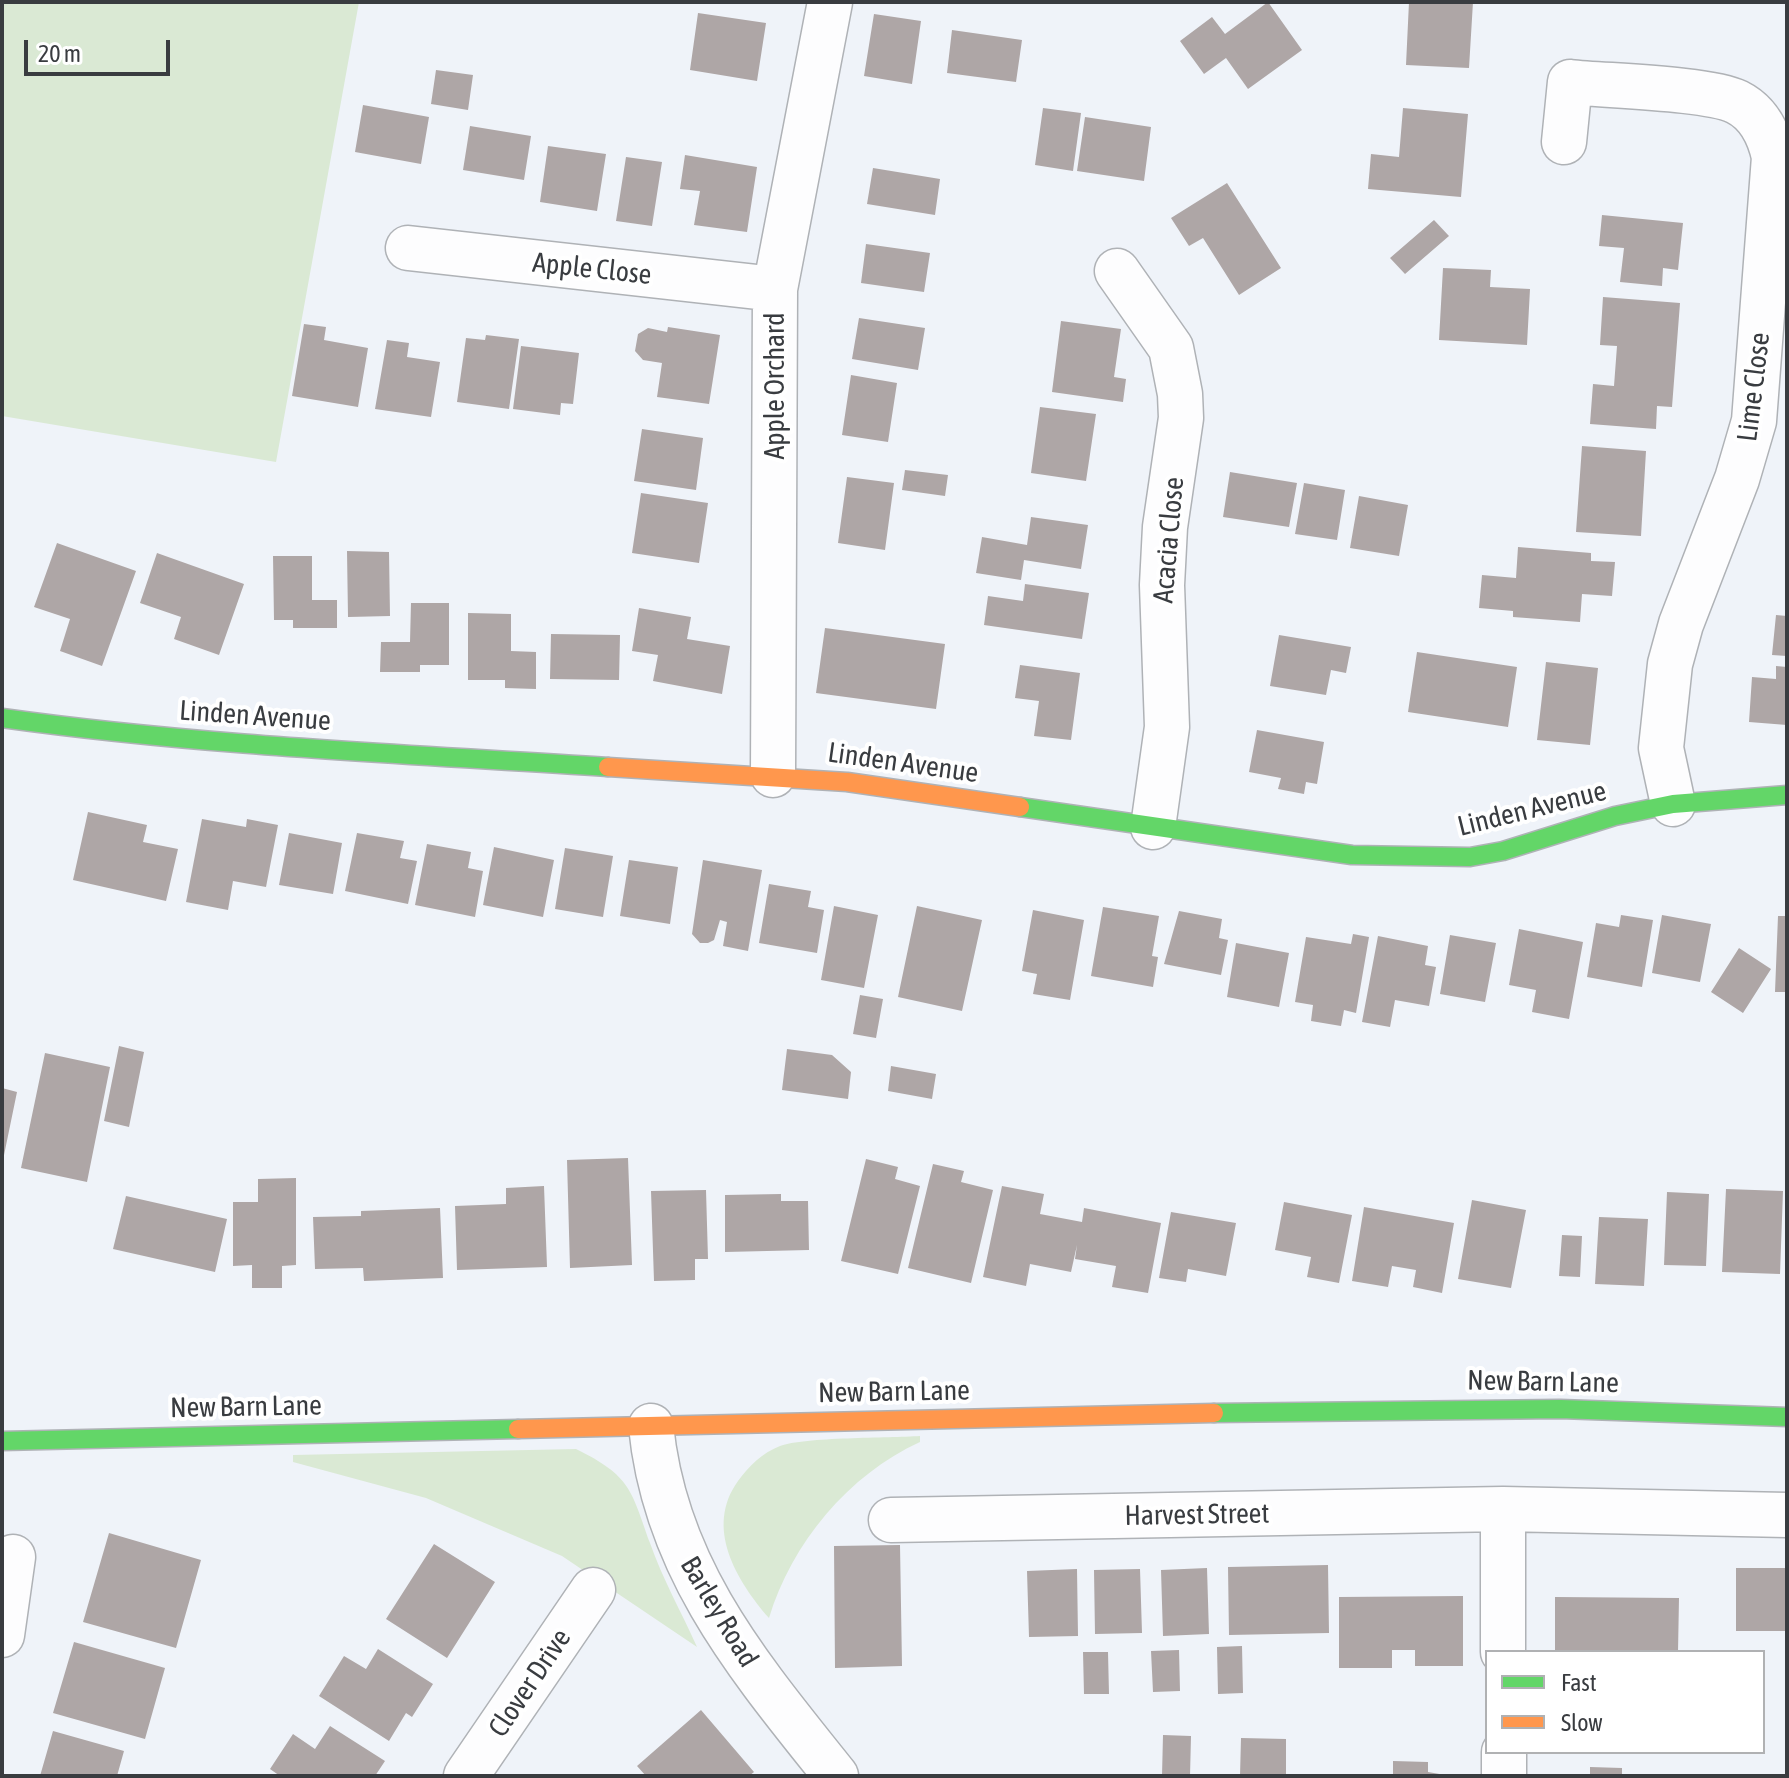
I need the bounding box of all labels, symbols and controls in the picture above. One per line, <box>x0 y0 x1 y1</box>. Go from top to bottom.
scale bar <box>28 24 174 74</box>
text: 20 m <box>38 40 81 67</box>
street label: Apple Close <box>531 246 653 292</box>
street label: Apple Orchard <box>758 312 792 460</box>
street label: Lime Close <box>1731 331 1777 443</box>
street label: Acacia Close <box>1147 476 1191 604</box>
street label: Linden Avenue <box>178 694 332 738</box>
street label: Linden Avenue <box>826 736 980 790</box>
street label: Linden Avenue <box>1454 774 1610 844</box>
street label: New Barn Lane <box>1467 1364 1619 1400</box>
street label: New Barn Lane <box>818 1374 970 1410</box>
street label: New Barn Lane <box>170 1389 322 1425</box>
street label: Harvest Street <box>1124 1497 1270 1533</box>
street label: Barley Road <box>673 1551 765 1673</box>
street label: Clover Drive <box>482 1623 578 1743</box>
legend <box>1485 1650 1765 1754</box>
text: Fast <box>1561 1669 1597 1696</box>
text: Slow <box>1561 1709 1603 1736</box>

